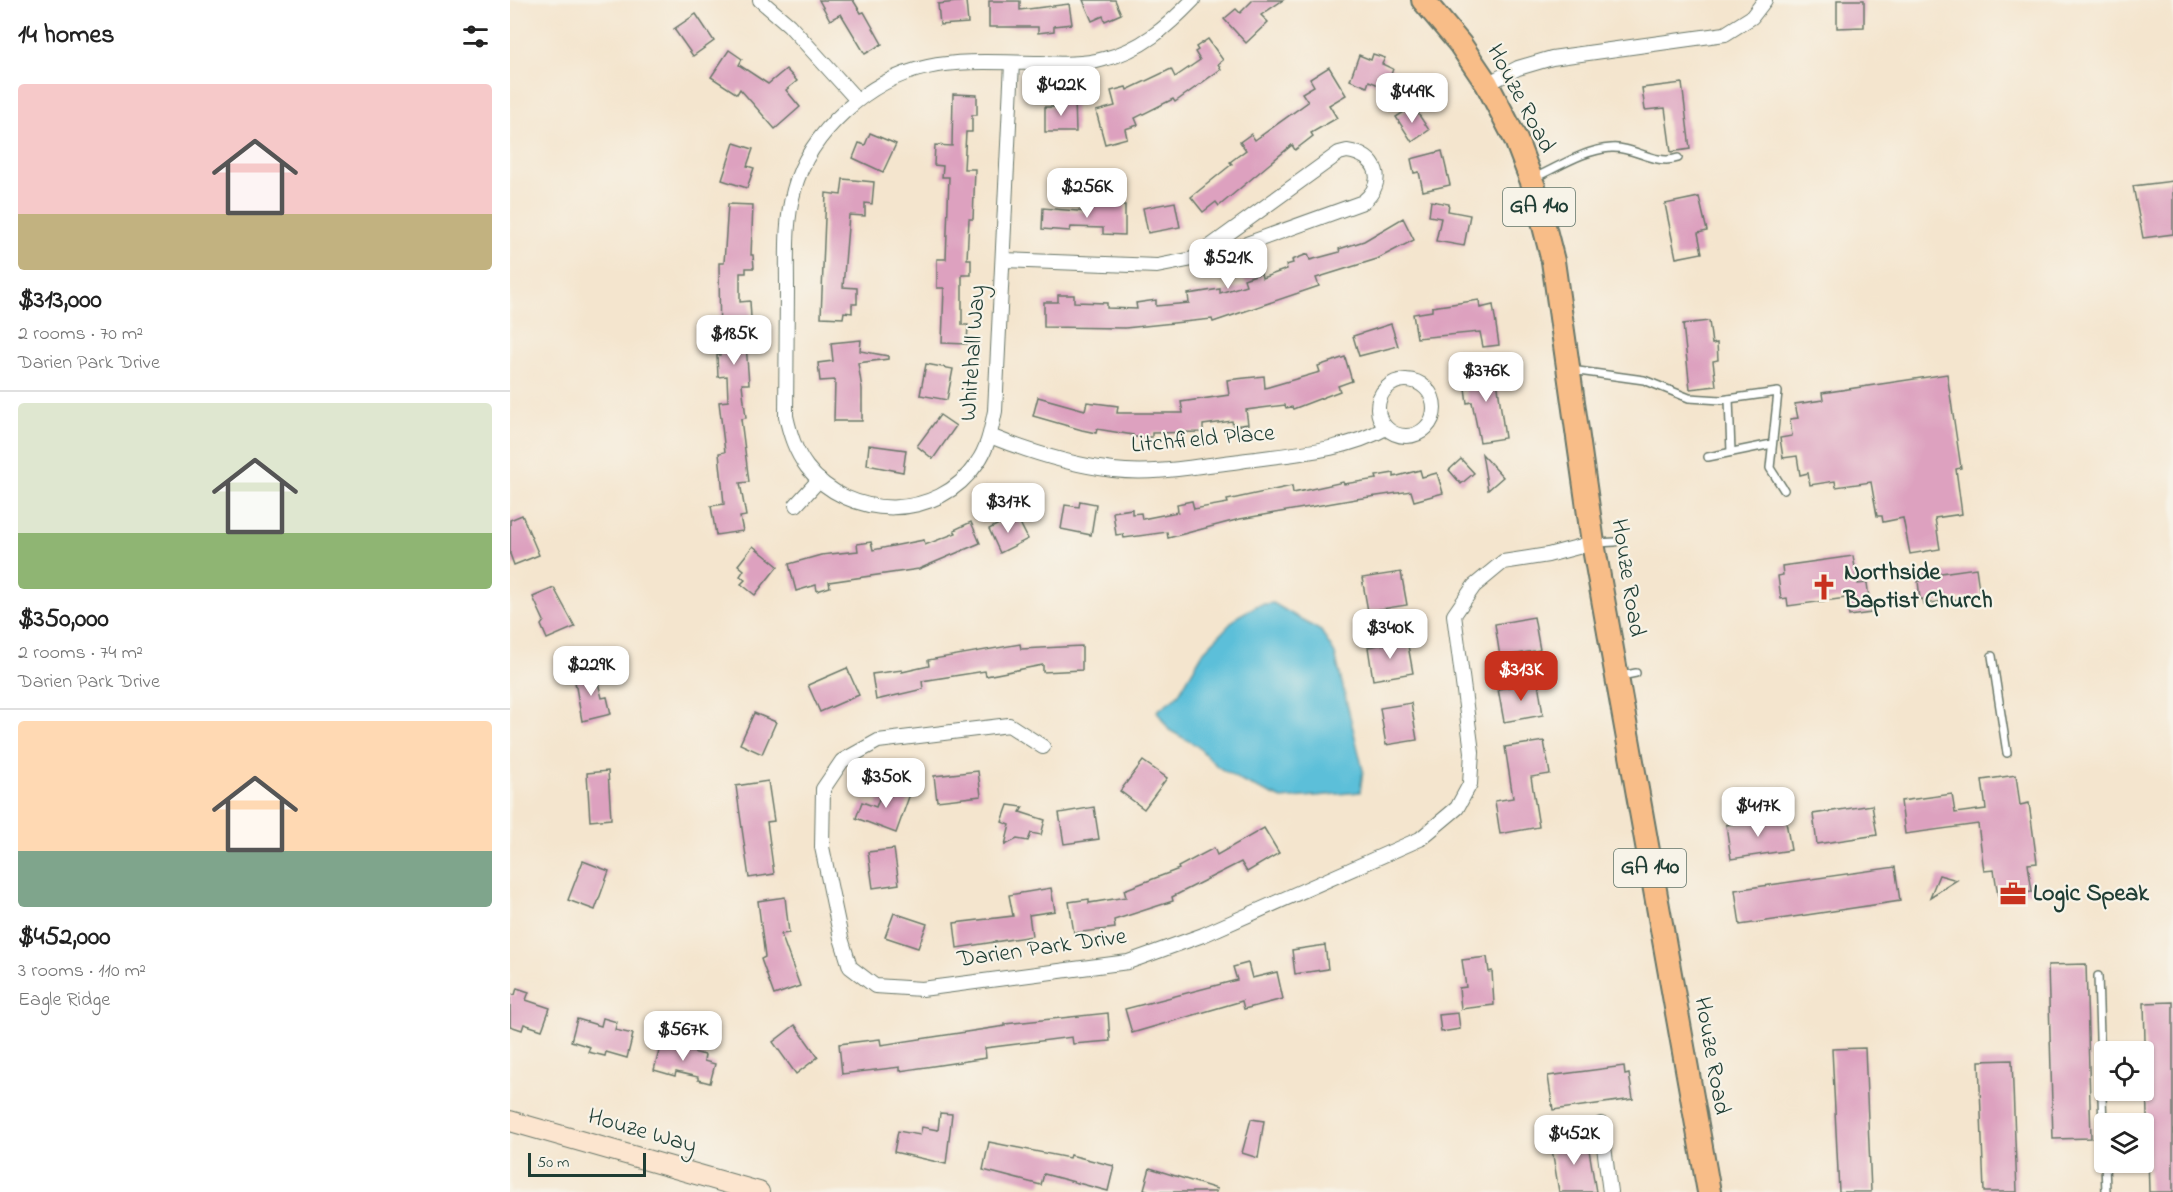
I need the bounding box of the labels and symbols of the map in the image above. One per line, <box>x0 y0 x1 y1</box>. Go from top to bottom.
street label: Houze Road <box>1477 38 1564 160</box>
pin: $422K <box>1019 66 1103 117</box>
pin: $449K <box>1370 73 1454 124</box>
pin: $256K <box>1045 168 1129 219</box>
road number: GA 140 <box>1503 188 1575 226</box>
pin: $521K <box>1186 239 1270 290</box>
street label: Whitehall Way <box>952 284 997 422</box>
pin: $185K <box>692 315 776 366</box>
pin: $376K <box>1444 352 1528 403</box>
street label: Litchfield Place <box>1130 416 1276 464</box>
pin: $317K <box>966 483 1050 534</box>
street label: Houze Road <box>1600 516 1654 640</box>
place label: Northside Baptist Church <box>1843 556 1993 619</box>
church icon: Northside Baptist Church <box>1809 572 1839 602</box>
pin: $340K <box>1348 609 1432 660</box>
pin: $229K <box>549 646 633 697</box>
pin: $313K <box>1479 651 1563 702</box>
pin: $350K <box>844 758 928 809</box>
pin: $417K <box>1716 787 1800 838</box>
road number: GA 140 <box>1614 849 1686 887</box>
place label: Logic Speak <box>2033 877 2149 913</box>
office icon: Logic Speak <box>1998 879 2028 909</box>
street label: Darien Park Drive <box>954 920 1129 978</box>
street label: Houze Road <box>1683 994 1739 1118</box>
pin: $567K <box>641 1011 725 1062</box>
street label: Houze Way <box>583 1100 701 1165</box>
pin: $452K <box>1532 1115 1616 1166</box>
scale bar <box>528 1150 646 1178</box>

